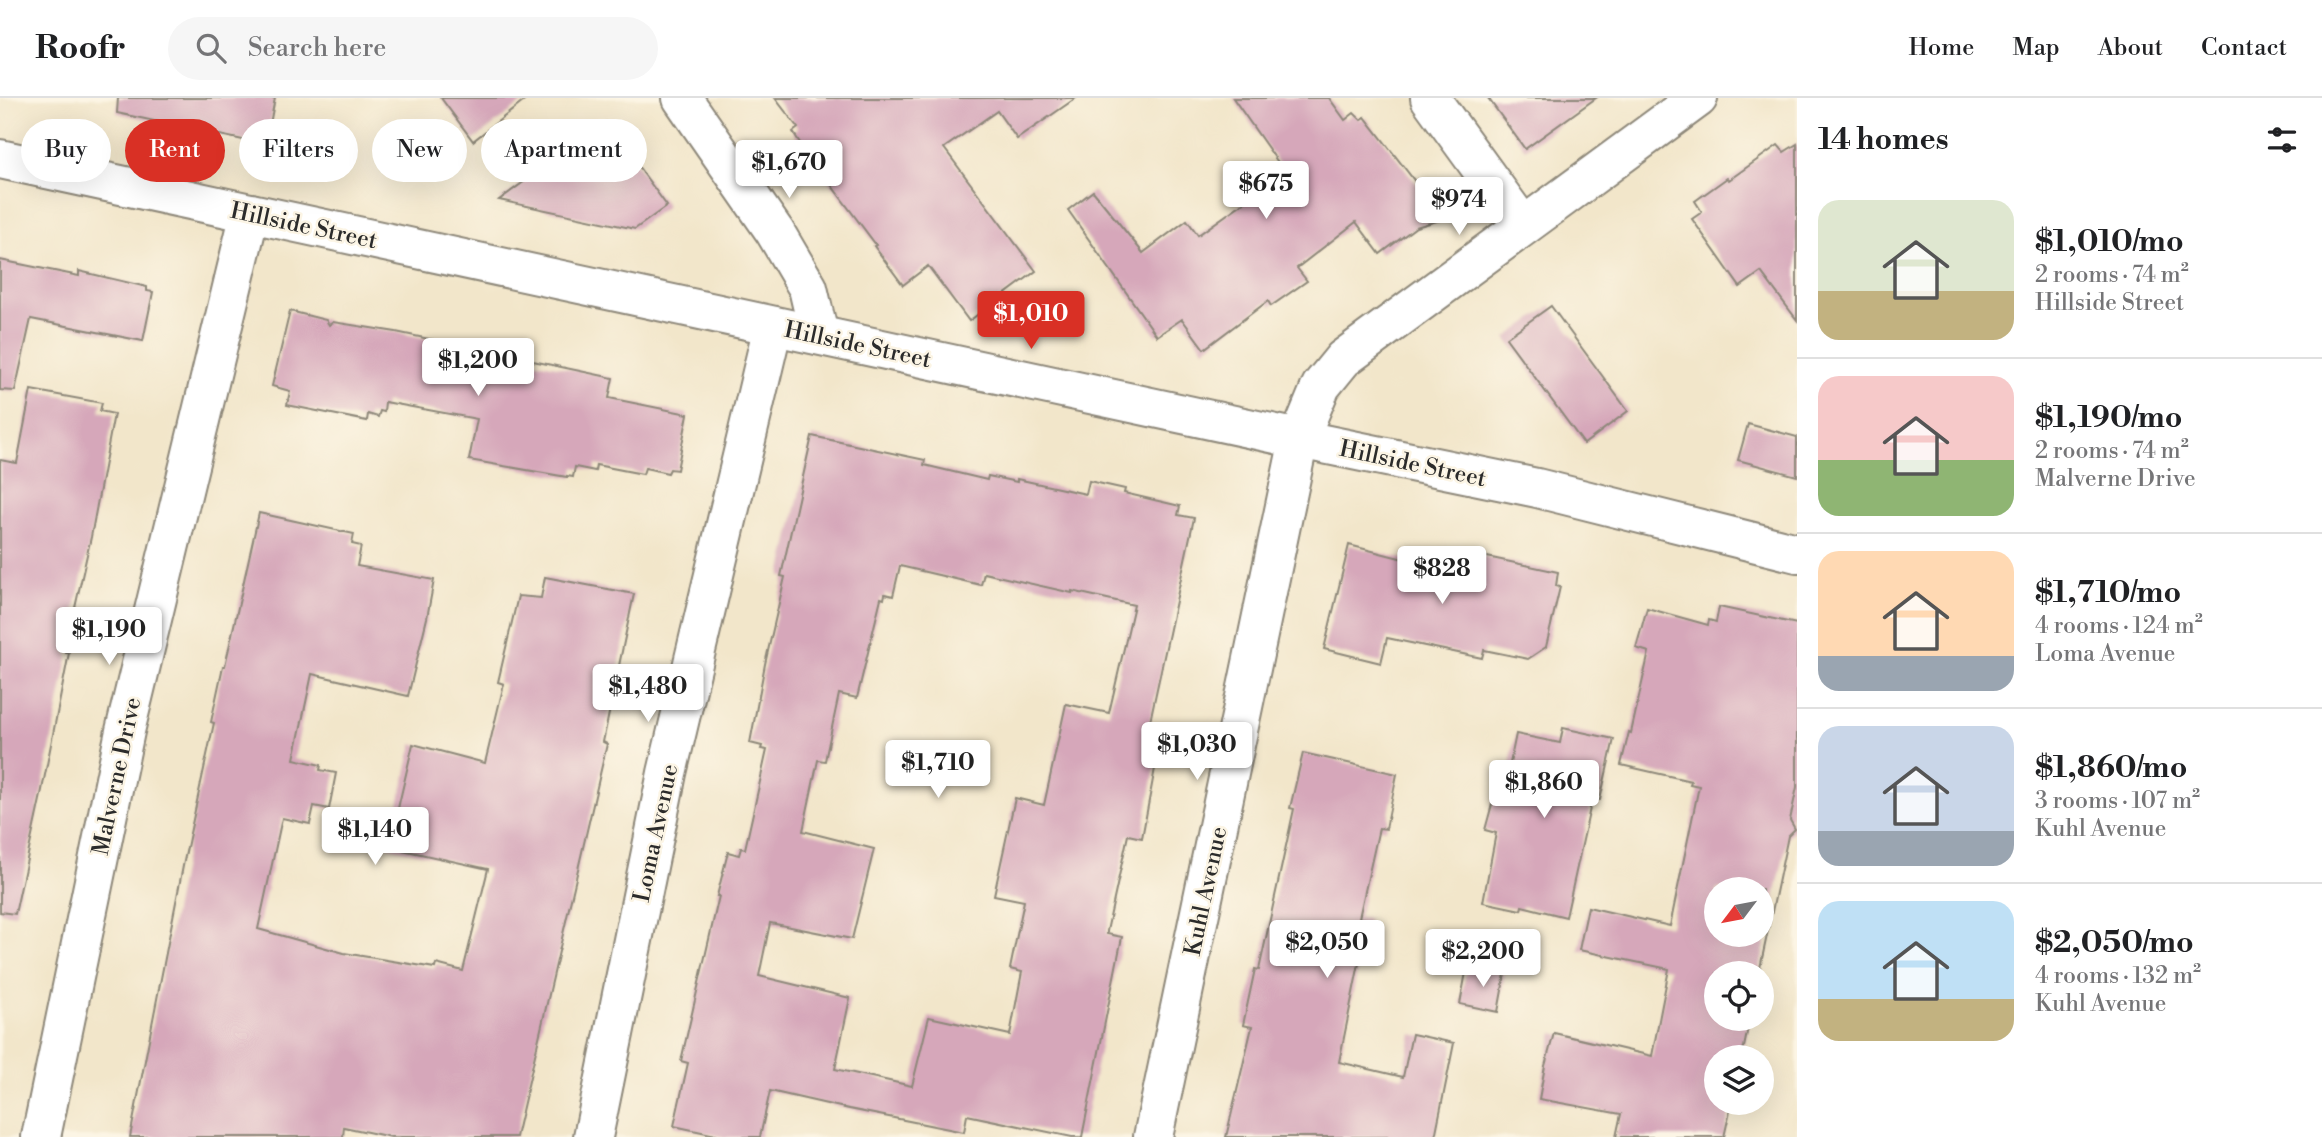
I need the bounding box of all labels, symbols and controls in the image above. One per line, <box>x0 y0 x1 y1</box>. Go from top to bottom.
search box <box>168 17 658 80</box>
text: Roofr <box>35 28 126 69</box>
icon: search <box>192 29 230 67</box>
text: Search here <box>248 32 386 64</box>
text: Home <box>1909 33 1974 63</box>
text: Map <box>2012 33 2060 63</box>
text: About <box>2098 33 2163 63</box>
text: Contact <box>2201 33 2287 63</box>
chip: Buy <box>21 119 111 182</box>
chip: Rent <box>125 119 225 182</box>
chip: Filters <box>239 119 358 182</box>
chip: New <box>372 119 467 182</box>
chip: Apartment <box>481 119 647 182</box>
text: 14 homes <box>1818 121 1949 159</box>
icon: filters <box>2263 121 2301 159</box>
pin: $1,670 <box>732 140 846 200</box>
text: $1,670 <box>751 149 827 177</box>
pin: $675 <box>1225 162 1307 221</box>
text: $675 <box>1239 170 1293 198</box>
pin: $974 <box>1418 178 1500 237</box>
text: $974 <box>1431 186 1487 214</box>
street label: Hillside Street <box>228 197 380 255</box>
text: $1,010/mo <box>2035 223 2184 261</box>
icon: home <box>1874 228 1958 312</box>
text: 2 rooms · 74 m² <box>2035 261 2189 289</box>
text: Hillside Street <box>2035 289 2184 317</box>
pin: $1,010 <box>974 292 1088 351</box>
text: $1,010 <box>993 300 1069 328</box>
street label: Hillside Street <box>782 316 934 374</box>
pin: $1,200 <box>421 338 535 398</box>
text: $1,200 <box>438 347 518 375</box>
text: $1,190/mo <box>2035 399 2182 437</box>
icon: home <box>1874 404 1958 488</box>
street label: Hillside Street <box>1337 435 1489 493</box>
text: 2 rooms · 74 m² <box>2035 437 2189 465</box>
text: Malverne Drive <box>2035 465 2196 493</box>
pin: $828 <box>1401 546 1483 606</box>
text: $828 <box>1413 555 1471 583</box>
text: $1,710/mo <box>2035 574 2181 612</box>
icon: home <box>1874 579 1958 663</box>
pin: $1,190 <box>52 608 166 667</box>
text: 4 rooms · 124 m² <box>2035 612 2203 640</box>
text: $1,190 <box>72 616 146 644</box>
text: Loma Avenue <box>2035 640 2175 668</box>
pin: $1,480 <box>591 664 705 724</box>
text: $1,480 <box>609 673 687 701</box>
street label: Malverne Drive <box>87 695 147 858</box>
pin: $1,030 <box>1140 722 1254 782</box>
text: $1,030 <box>1157 731 1237 759</box>
pin: $1,710 <box>881 740 995 800</box>
text: $1,710 <box>901 749 975 777</box>
text: $1,860/mo <box>2035 749 2187 787</box>
icon: home <box>1874 754 1958 838</box>
pin: $1,860 <box>1487 760 1601 820</box>
street label: Loma Avenue <box>628 762 684 905</box>
text: $1,860 <box>1505 769 1583 797</box>
text: 3 rooms · 107 m² <box>2035 787 2200 815</box>
pin: $1,140 <box>318 808 432 867</box>
text: Kuhl Avenue <box>2035 815 2166 843</box>
text: $1,140 <box>338 816 412 844</box>
street label: Kuhl Avenue <box>1179 824 1233 958</box>
north arrow <box>1704 877 1774 947</box>
map controls <box>1704 877 1774 1115</box>
pin: $2,050 <box>1270 920 1384 980</box>
text: $2,050/mo <box>2035 924 2194 962</box>
text: $2,050 <box>1286 929 1368 957</box>
icon: home <box>1874 929 1958 1013</box>
pin: $2,200 <box>1426 930 1540 989</box>
text: $2,200 <box>1442 938 1524 966</box>
button: locate <box>1704 961 1774 1031</box>
text: 4 rooms · 132 m² <box>2035 962 2201 990</box>
text: Kuhl Avenue <box>2035 990 2166 1018</box>
button: layers <box>1704 1045 1774 1115</box>

